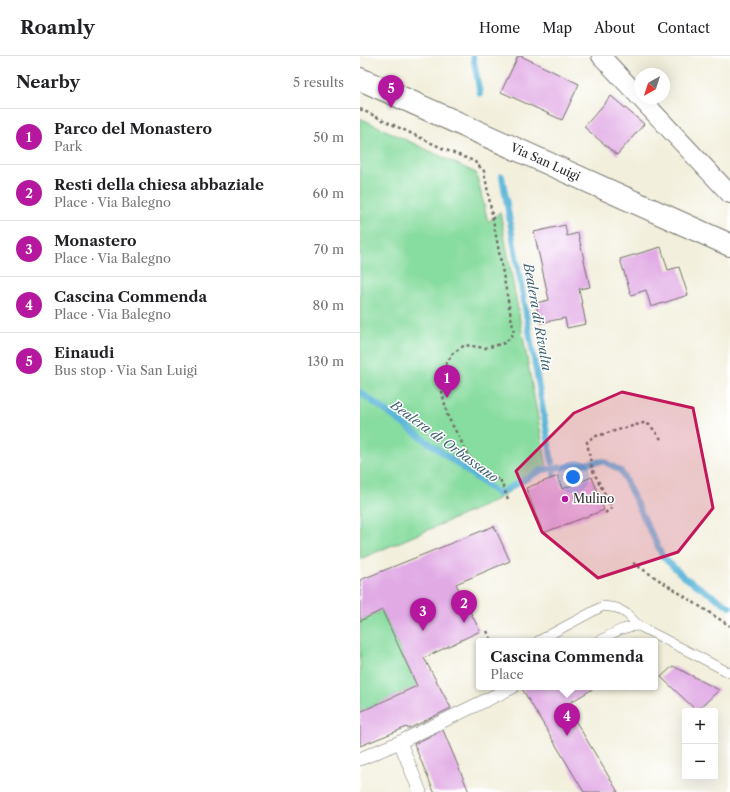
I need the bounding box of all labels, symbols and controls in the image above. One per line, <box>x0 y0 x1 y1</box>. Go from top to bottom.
text: Roamly <box>20 16 95 39</box>
text: Home <box>479 19 520 37</box>
text: Map <box>542 19 572 37</box>
text: About <box>594 19 635 37</box>
text: Contact <box>657 19 710 37</box>
north arrow <box>634 68 670 104</box>
text: Nearby <box>16 72 80 92</box>
text: 5 results <box>293 74 344 90</box>
pin: 5 <box>378 75 404 108</box>
text: Parco del Monastero <box>54 119 212 138</box>
text: 1 <box>26 129 32 145</box>
text: 50 m <box>313 129 344 145</box>
text: Park <box>54 138 82 154</box>
street label: Via San Luigi <box>507 139 583 184</box>
text: Resti della chiesa abbaziale <box>54 175 264 194</box>
text: 2 <box>25 185 33 201</box>
text: 60 m <box>313 185 344 201</box>
text: Place · Via Balegno <box>54 194 171 210</box>
text: Monastero <box>54 231 137 250</box>
text: 3 <box>25 241 33 257</box>
text: 70 m <box>314 241 344 257</box>
text: Place · Via Balegno <box>54 250 171 266</box>
water label: Bealera di Rivalta <box>520 261 555 372</box>
text: Cascina Commenda <box>54 287 207 306</box>
text: 4 <box>25 297 33 313</box>
text: 80 m <box>312 297 344 313</box>
text: Place · Via Balegno <box>54 306 171 322</box>
text: Einaudi <box>54 343 114 362</box>
text: 5 <box>25 353 33 369</box>
text: 130 m <box>308 353 344 369</box>
text: Bus stop · Via San Luigi <box>54 362 197 378</box>
pin: 1 <box>434 365 460 398</box>
water label: Bealera di Orbassano <box>387 396 502 485</box>
your location <box>563 467 583 487</box>
place label: Mulino <box>573 491 614 506</box>
marker: Mulino <box>560 494 570 504</box>
pin: 2 <box>451 590 477 623</box>
pin: 3 <box>410 598 436 631</box>
popup <box>476 638 658 690</box>
text: Cascina Commenda <box>490 647 644 666</box>
text: Place <box>490 666 524 682</box>
pin: 4 <box>554 703 580 736</box>
map controls <box>682 708 718 780</box>
button: + <box>682 708 718 744</box>
button: − <box>682 744 718 780</box>

